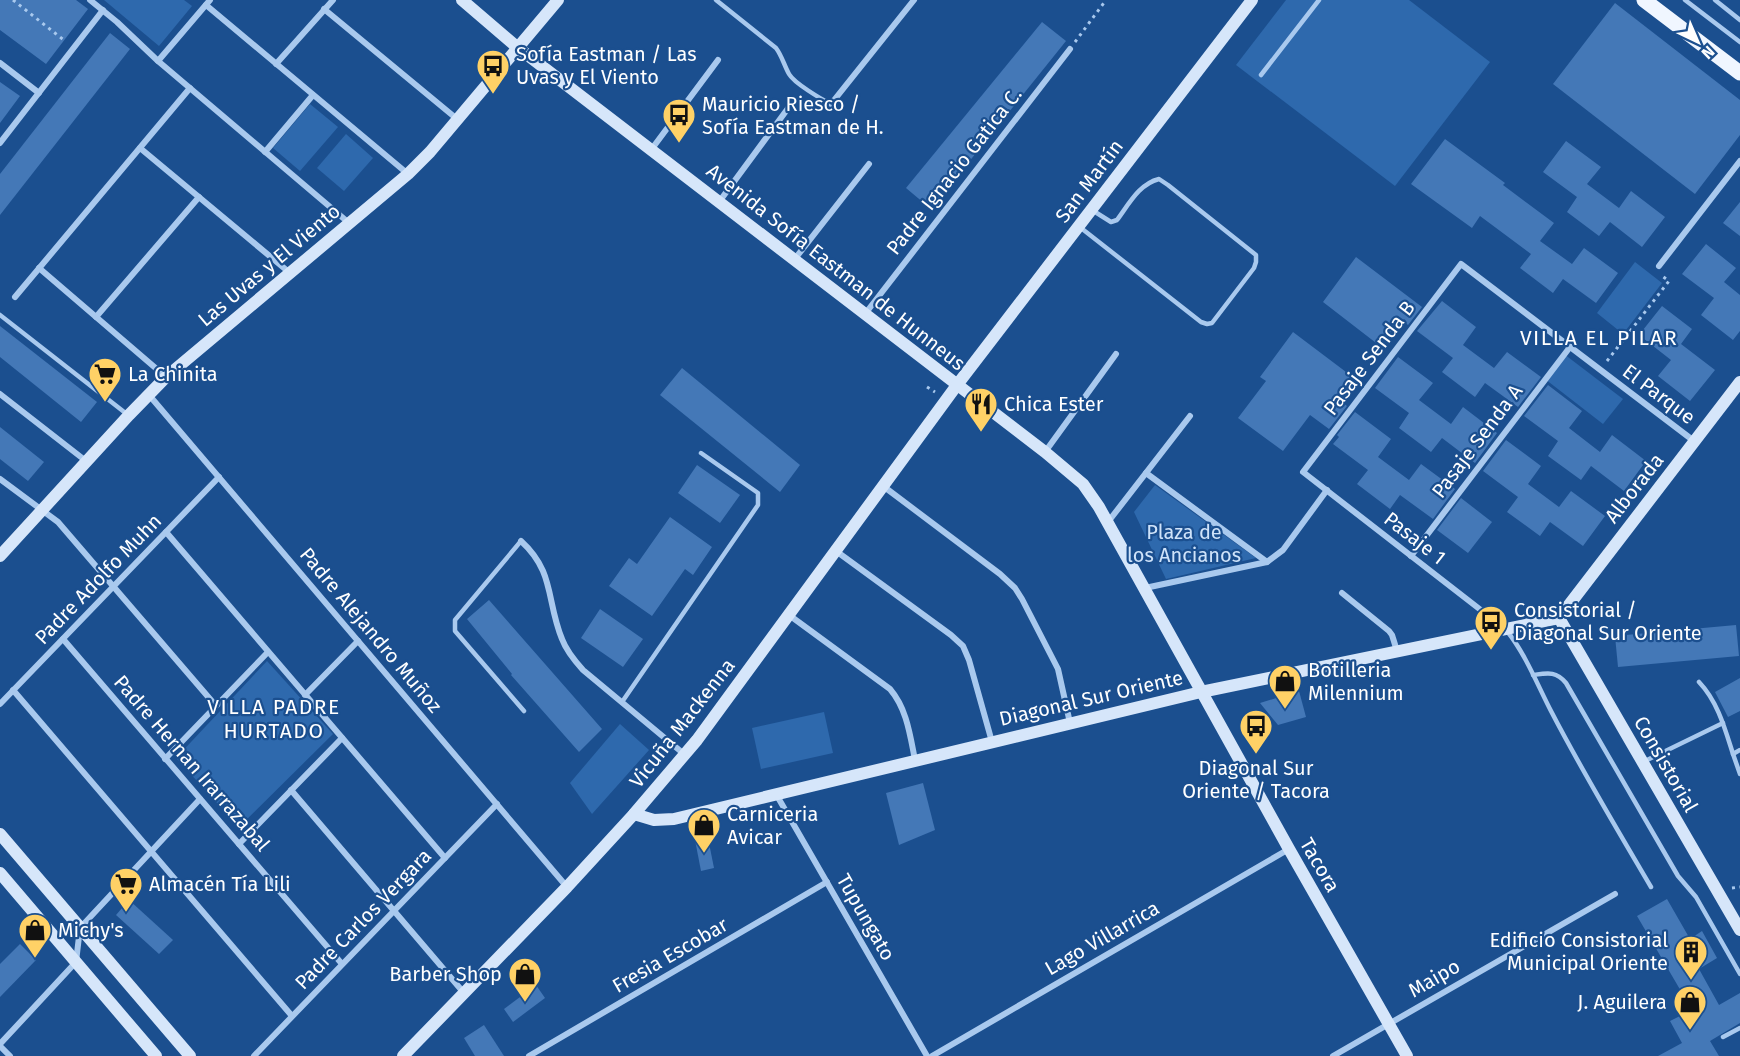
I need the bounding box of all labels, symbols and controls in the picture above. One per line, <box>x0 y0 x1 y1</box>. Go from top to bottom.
north arrow <box>1668 12 1728 72</box>
place label: Sofía Eastman / Las Uvas y El Viento <box>516 42 697 89</box>
text: N <box>1698 42 1718 63</box>
bus stop icon: Sofía Eastman / Las Uvas y El Viento <box>475 48 511 95</box>
street label: Padre Ignacio Gatica C. <box>881 83 1027 259</box>
place label: Mauricio Riesco / Sofía Eastman de H. <box>702 92 884 139</box>
bus stop icon: Mauricio Riesco / Sofía Eastman de H. <box>661 97 697 144</box>
street label: San Martín <box>1050 135 1128 227</box>
street label: Avenida Sofía Eastman de Hunneus <box>702 159 970 375</box>
street label: Las Uvas y El Viento <box>193 199 345 331</box>
street label: Pasaje Senda B <box>1318 296 1420 420</box>
district label: VILLA EL PILAR <box>1520 325 1678 351</box>
supermarket icon: La Chinita <box>87 356 123 403</box>
street label: El Parque <box>1618 359 1700 429</box>
place label: La Chinita <box>128 362 218 386</box>
street label: Pasaje Senda A <box>1427 379 1528 503</box>
restaurant icon: Chica Ester <box>963 386 999 433</box>
place label: Chica Ester <box>1004 392 1104 416</box>
street label: Alborada <box>1599 448 1669 528</box>
street label: Pasaje 1 <box>1379 507 1451 569</box>
street label: Padre Adolfo Muhn <box>30 509 166 649</box>
park label: Plaza de los Ancianos <box>1127 520 1241 567</box>
street label: Padre Alejandro Muñoz <box>295 543 447 718</box>
place label: Consistorial / Diagonal Sur Oriente <box>1514 598 1702 645</box>
bus stop icon: Consistorial / Diagonal Sur Oriente <box>1473 604 1509 651</box>
street label: Vicuña Mackenna <box>624 654 740 792</box>
place label: Botilleria Milennium <box>1308 658 1404 705</box>
shop icon: Botilleria Milennium <box>1267 663 1303 710</box>
street label: Diagonal Sur Oriente <box>997 665 1185 731</box>
street label: Padre Hernan Irarrazabal <box>109 670 275 856</box>
district label: VILLA PADRE HURTADO <box>207 694 341 744</box>
bus stop icon: Diagonal Sur Oriente / Tacora <box>1238 708 1274 755</box>
street label: Consistorial <box>1629 712 1703 816</box>
place label: Diagonal Sur Oriente / Tacora <box>1182 756 1330 803</box>
place label: Carniceria Avicar <box>727 802 818 849</box>
shop icon: Carniceria Avicar <box>686 807 722 854</box>
street label: Tacora <box>1295 833 1345 897</box>
street label: Padre Carlos Vergara <box>290 844 436 994</box>
supermarket icon: Almacén Tía Lili <box>108 866 144 913</box>
street label: Tupungato <box>832 869 900 965</box>
place label: Almacén Tía Lili <box>149 872 291 896</box>
street label: Lago Villarrica <box>1041 896 1163 980</box>
shop icon: Michy's <box>17 912 53 959</box>
street label: Fresia Escobar <box>608 912 732 998</box>
place label: Michy's <box>58 918 124 942</box>
place label: Edificio Consistorial Municipal Oriente <box>1489 928 1668 975</box>
building icon: Edificio Consistorial Municipal Oriente <box>1673 934 1709 981</box>
street label: Maipo <box>1404 954 1464 1002</box>
shop icon: Barber Shop <box>507 956 543 1003</box>
place label: Barber Shop <box>389 962 502 986</box>
shop icon: J. Aguilera <box>1672 984 1708 1031</box>
place label: J. Aguilera <box>1577 990 1667 1014</box>

